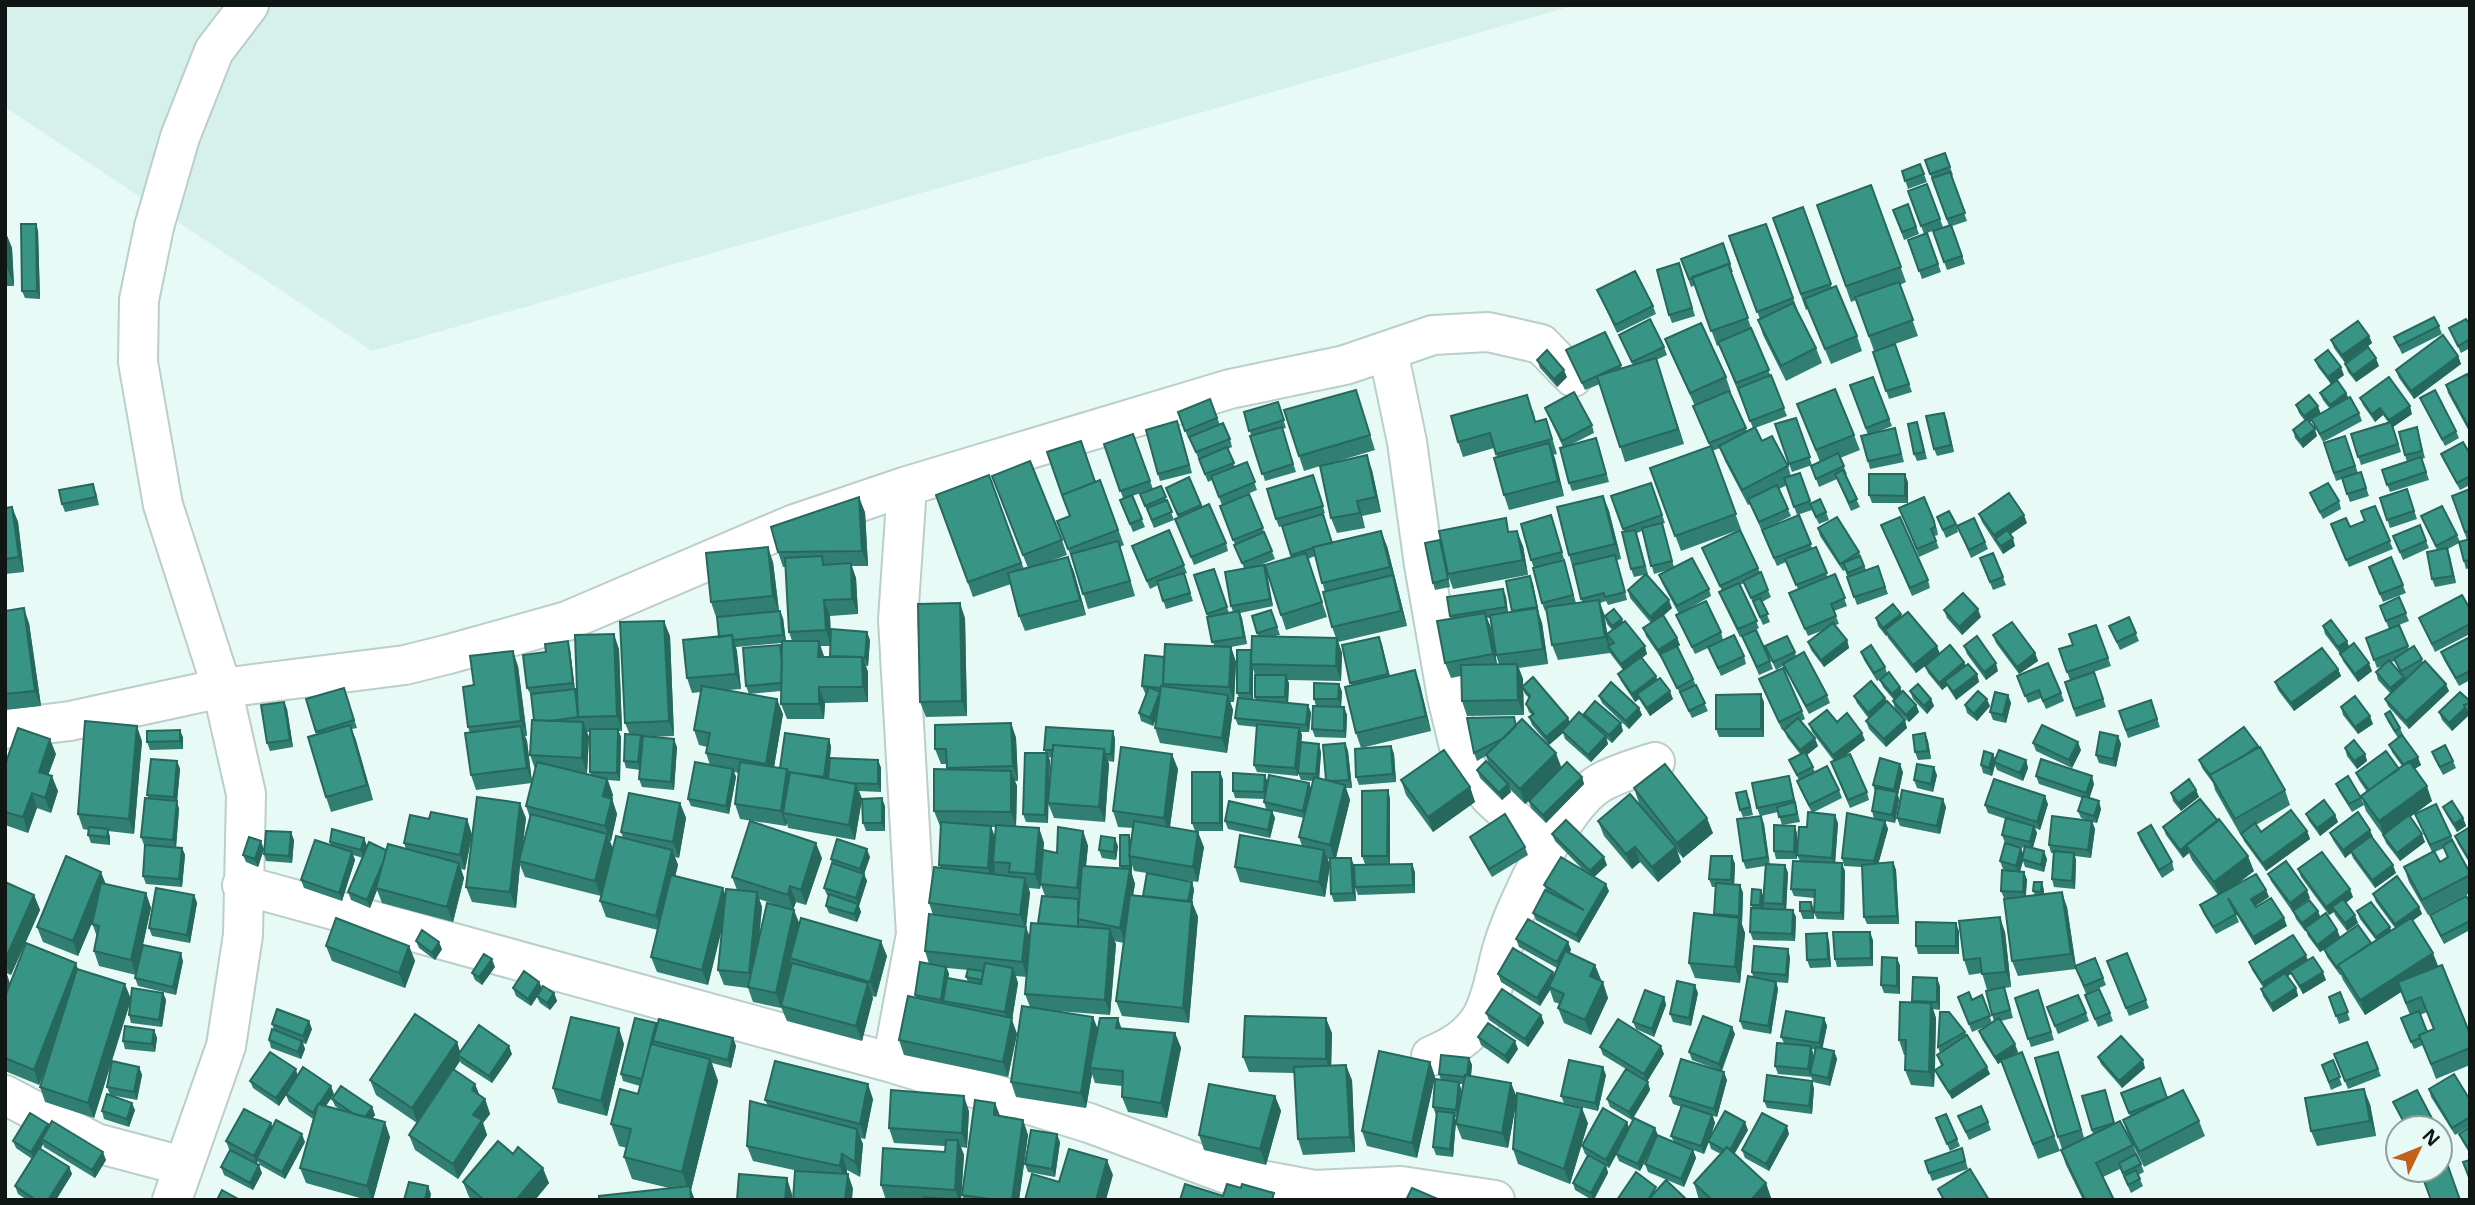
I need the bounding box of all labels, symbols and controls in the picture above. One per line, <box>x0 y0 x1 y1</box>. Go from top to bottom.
north arrow <box>2384 1114 2454 1184</box>
text: N <box>2417 1123 2446 1152</box>

